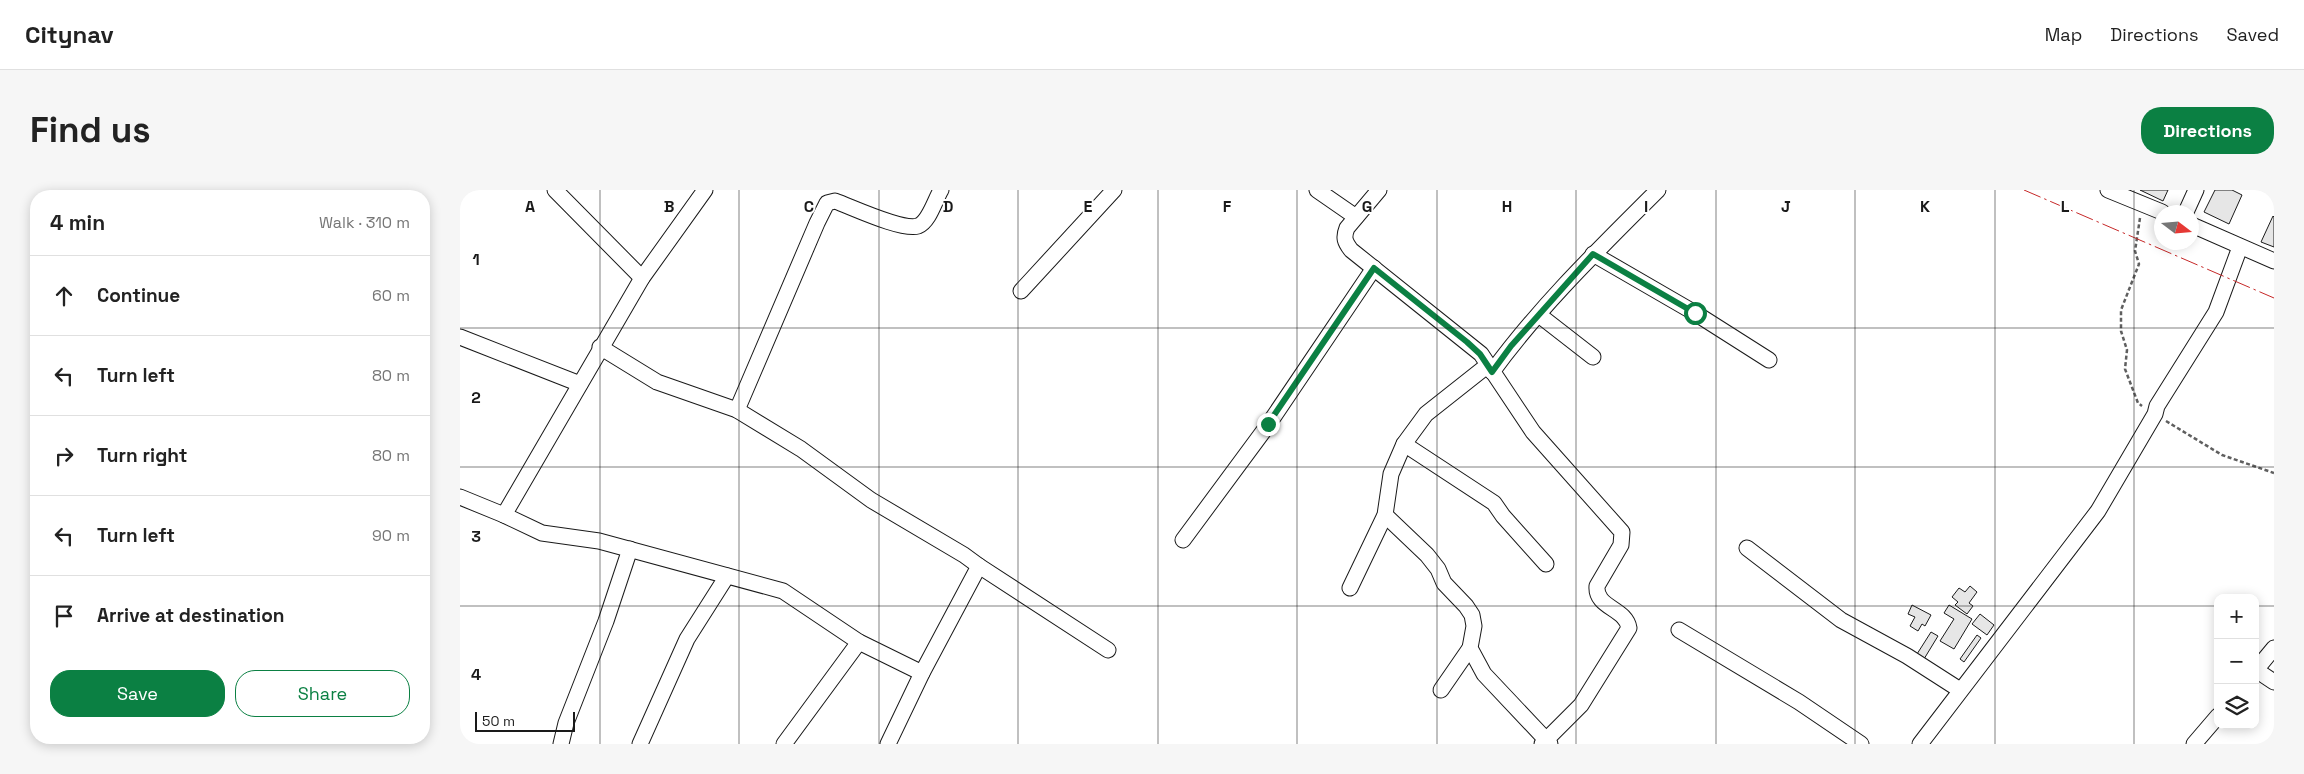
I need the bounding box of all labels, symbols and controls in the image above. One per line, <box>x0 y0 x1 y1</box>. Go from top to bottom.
text: Citynav <box>25 19 114 50</box>
text: Map <box>2045 23 2082 46</box>
text: Directions <box>2110 23 2199 46</box>
text: Saved <box>2227 23 2279 46</box>
button: Directions <box>2141 107 2274 154</box>
text: Find us <box>30 108 151 152</box>
text: A <box>525 196 535 217</box>
text: B <box>664 196 674 217</box>
text: C <box>804 196 814 217</box>
text: D <box>943 196 953 217</box>
text: E <box>1084 196 1093 217</box>
text: F <box>1223 196 1232 217</box>
text: G <box>1362 196 1372 217</box>
text: H <box>1502 196 1512 217</box>
text: I <box>1644 196 1648 217</box>
text: J <box>1781 196 1791 217</box>
text: K <box>1920 196 1930 217</box>
text: L <box>2061 196 2070 217</box>
north arrow <box>2154 205 2199 250</box>
text: 4 min <box>50 209 105 236</box>
text: Walk · 310 m <box>319 212 410 233</box>
text: 1 <box>472 249 480 270</box>
icon: ahead <box>50 282 78 310</box>
text: Continue <box>97 283 180 308</box>
text: 60 m <box>372 285 410 306</box>
route start <box>1684 302 1707 325</box>
icon: left <box>50 362 78 390</box>
text: Turn left <box>97 363 175 388</box>
text: 80 m <box>372 365 410 386</box>
text: 2 <box>471 387 481 408</box>
route end <box>1257 413 1280 436</box>
icon: right <box>50 442 78 470</box>
text: Turn right <box>97 443 187 468</box>
text: 80 m <box>372 445 410 466</box>
icon: left <box>50 522 78 550</box>
text: Turn left <box>97 523 175 548</box>
text: 90 m <box>372 525 410 546</box>
text: 3 <box>471 526 481 547</box>
map controls <box>2214 594 2259 729</box>
button: + <box>2214 594 2259 639</box>
icon: arrive <box>50 602 78 630</box>
text: Arrive at destination <box>97 603 285 628</box>
button: − <box>2214 639 2259 684</box>
text: 4 <box>471 664 481 685</box>
button: Save <box>50 670 225 717</box>
button: Share <box>235 670 410 717</box>
button: layers <box>2214 684 2259 729</box>
scale bar <box>475 709 575 732</box>
text: 50 m <box>482 712 515 730</box>

